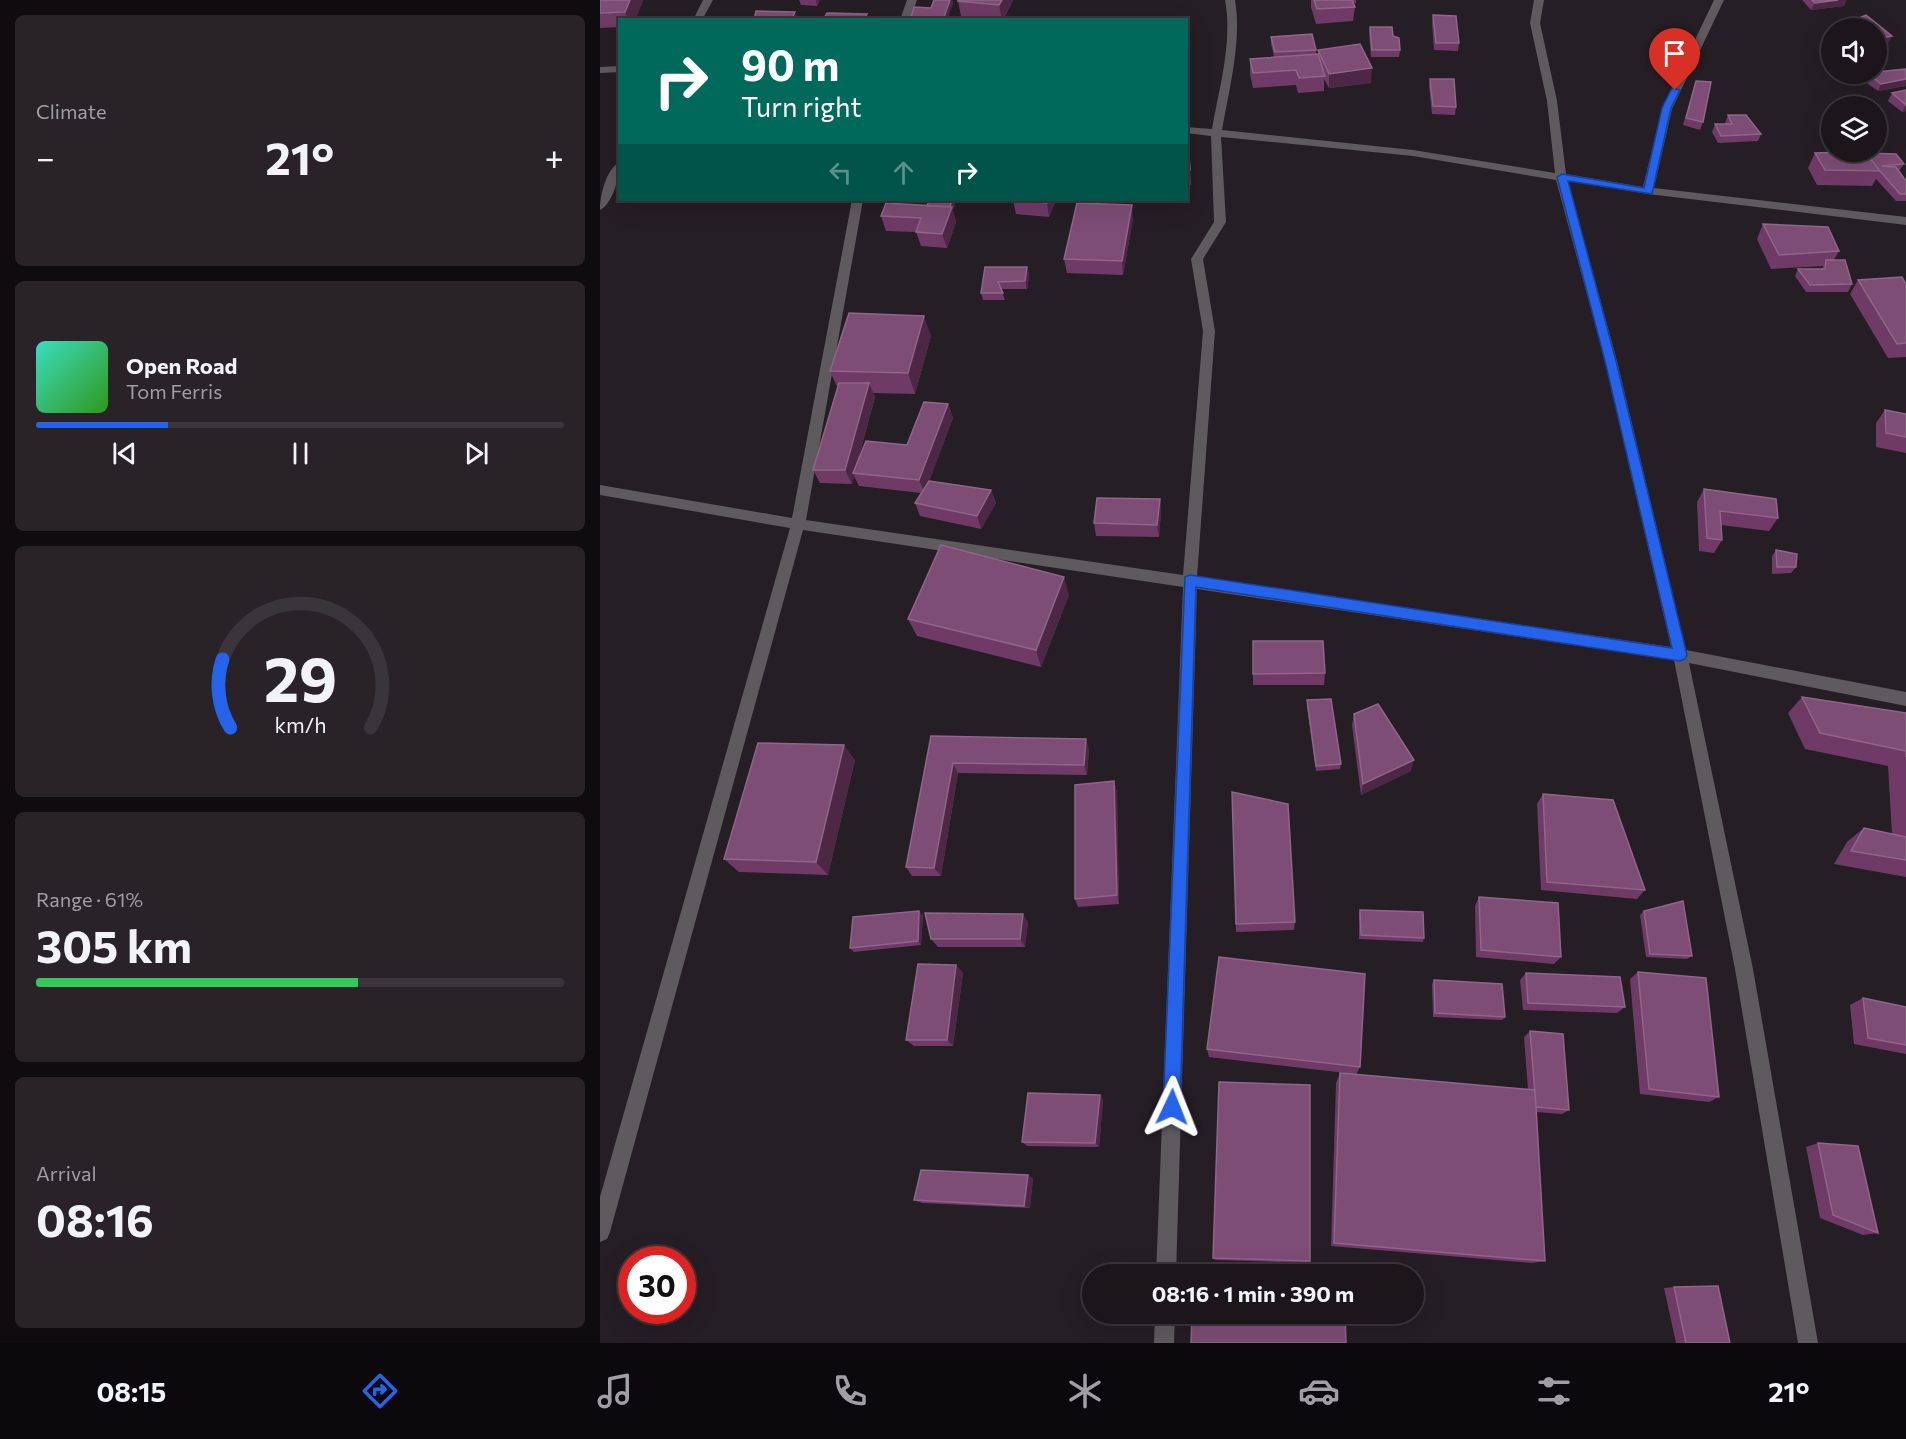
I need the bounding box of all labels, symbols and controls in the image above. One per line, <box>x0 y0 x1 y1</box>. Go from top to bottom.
map controls <box>1821 18 1887 162</box>
button: sound <box>1821 18 1887 84</box>
pin <box>1649 28 1700 90</box>
icon: arrive <box>1658 37 1691 70</box>
text: 90 m <box>741 38 840 90</box>
icon: right <box>642 42 720 120</box>
text: Turn right <box>741 90 861 123</box>
button: layers <box>1821 96 1887 162</box>
text: Climate <box>36 99 106 123</box>
text: 21° <box>265 129 334 184</box>
text: − <box>36 136 55 177</box>
text: + <box>545 136 564 177</box>
icon: left <box>824 156 857 189</box>
icon: ahead <box>887 156 920 189</box>
icon: right <box>950 156 983 189</box>
text: Open Road <box>126 352 237 379</box>
text: Tom Ferris <box>126 379 222 403</box>
icon: previous <box>108 437 141 470</box>
icon: pause <box>284 437 317 470</box>
icon: next <box>460 437 493 470</box>
text: 29 <box>263 640 337 716</box>
text: km/h <box>274 712 326 738</box>
text: Range · 61% <box>36 887 143 911</box>
text: 305 km <box>36 917 192 972</box>
position arrow <box>1140 1075 1204 1139</box>
text: Arrival <box>36 1161 97 1185</box>
text: 08:16 <box>36 1191 154 1246</box>
speed limit sign: 30 <box>618 1246 696 1324</box>
text: 08:16 · 1 min · 390 m <box>1152 1280 1354 1307</box>
icon: directions <box>359 1370 401 1412</box>
icon: music <box>594 1370 636 1412</box>
icon: phone <box>829 1370 871 1412</box>
icon: climate <box>1064 1370 1106 1412</box>
icon: car <box>1298 1370 1340 1412</box>
icon: filters <box>1533 1370 1575 1412</box>
text: 08:15 <box>96 1375 166 1408</box>
text: 21° <box>1768 1375 1810 1408</box>

